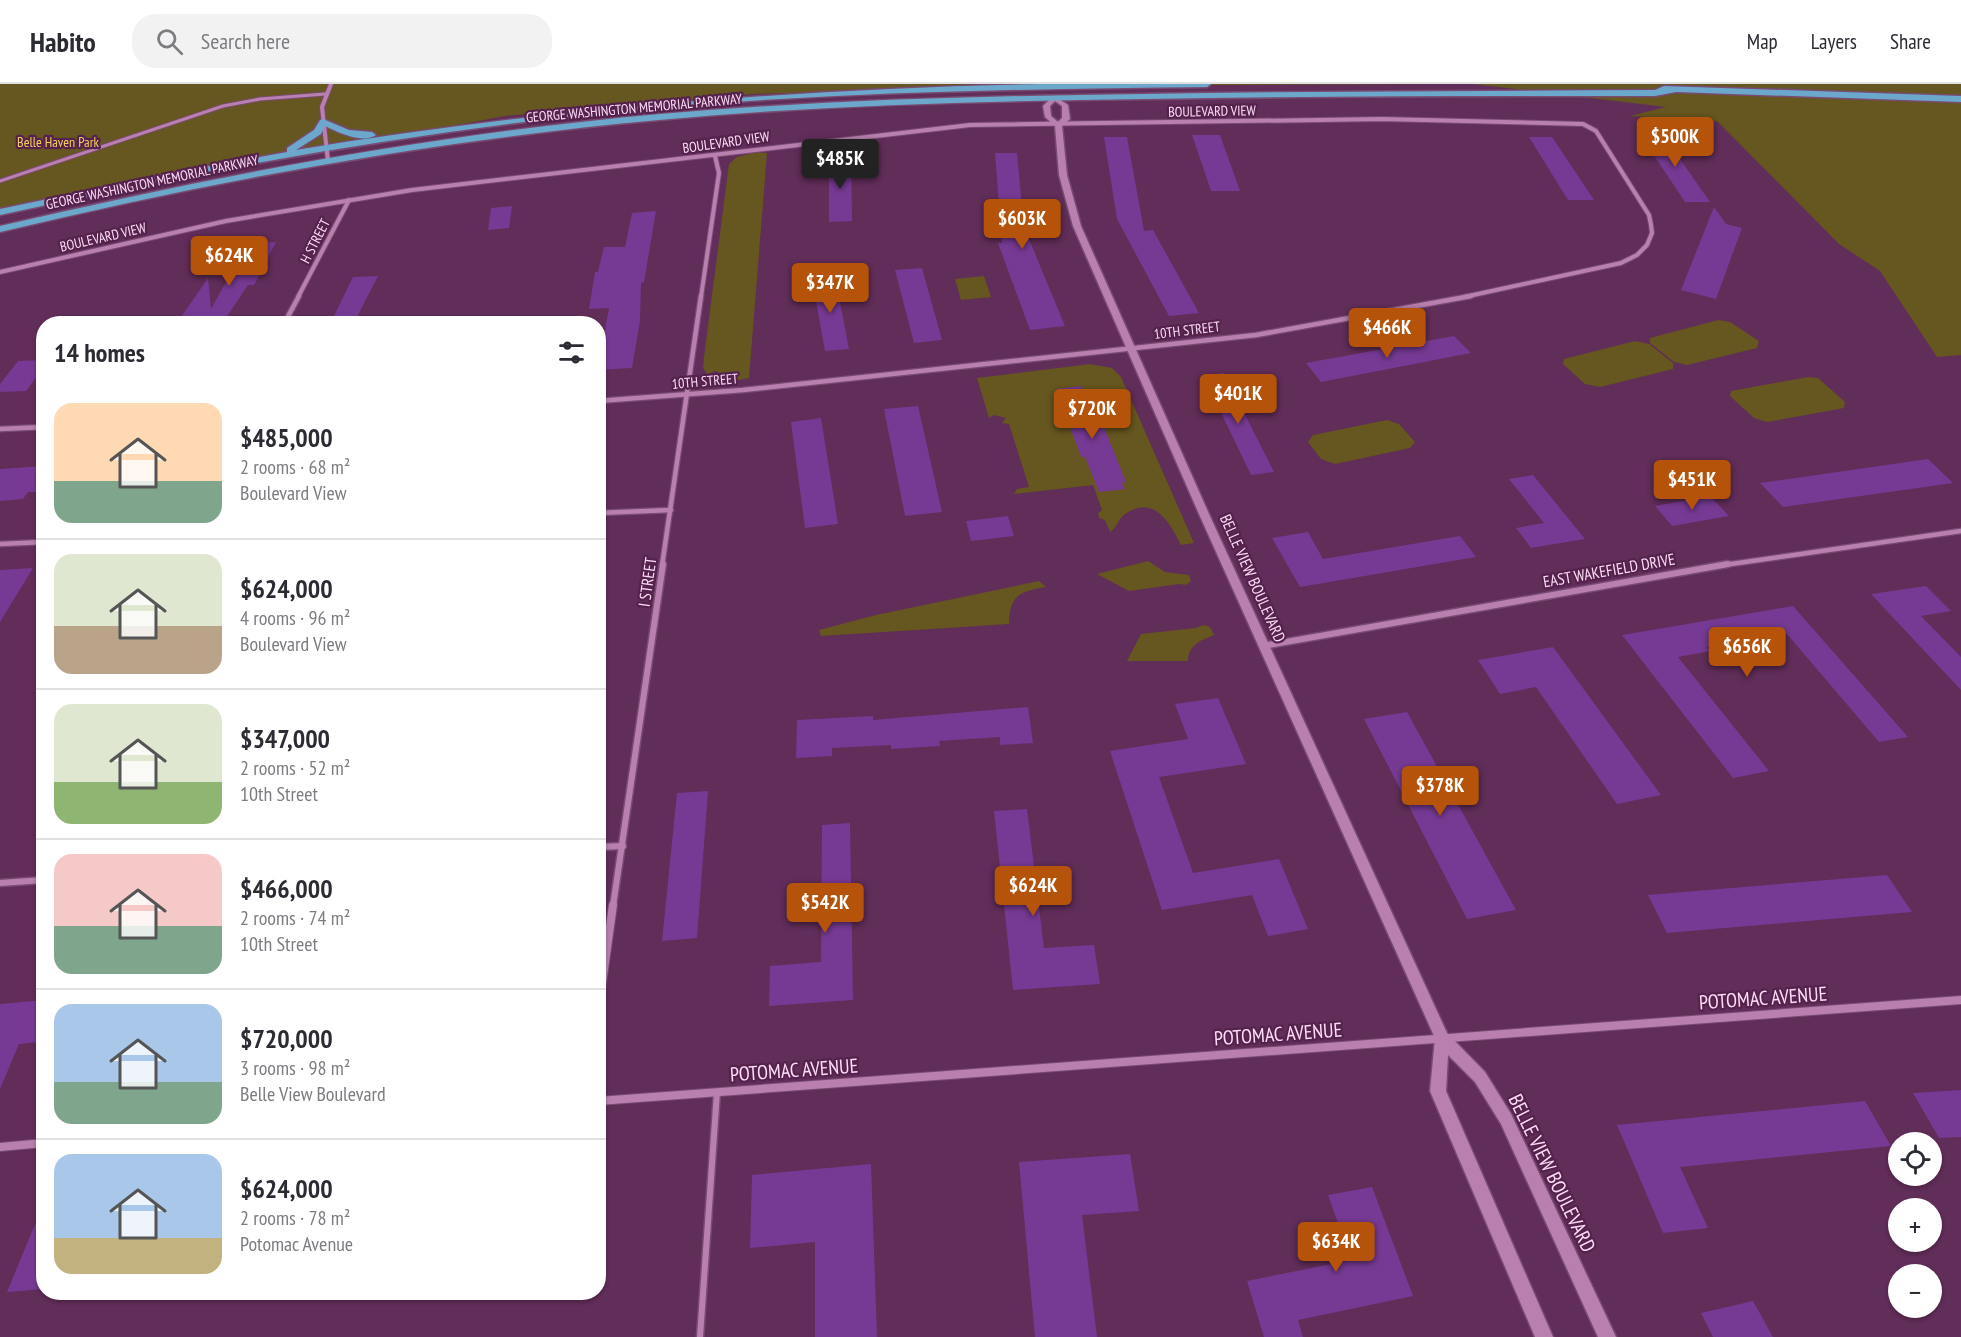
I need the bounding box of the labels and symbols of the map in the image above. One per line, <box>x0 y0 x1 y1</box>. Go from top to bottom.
street label: GEORGE WASHINGTON MEMORIAL PARKWAY <box>525 90 743 126</box>
street label: BOULEVARD VIEW <box>1168 101 1257 121</box>
pin: $500K <box>1633 117 1717 168</box>
street label: BOULEVARD VIEW <box>681 127 771 157</box>
park label: Belle Haven Park <box>17 133 100 151</box>
pin: $485K <box>798 139 882 190</box>
street label: GEORGE WASHINGTON MEMORIAL PARKWAY <box>44 151 260 213</box>
pin: $603K <box>980 199 1064 250</box>
street label: H STREET <box>296 215 334 266</box>
street label: BOULEVARD VIEW <box>58 218 148 256</box>
pin: $624K <box>187 236 271 287</box>
pin: $347K <box>788 263 872 314</box>
pin: $466K <box>1345 308 1429 359</box>
street label: 10TH STREET <box>1153 317 1222 343</box>
street label: 10TH STREET <box>671 369 740 393</box>
pin: $401K <box>1196 374 1280 425</box>
pin: $720K <box>1050 389 1134 440</box>
pin: $451K <box>1650 460 1734 511</box>
street label: BELLE VIEW BOULEVARD <box>1216 511 1290 645</box>
street label: EAST WAKEFIELD DRIVE <box>1542 549 1677 591</box>
street label: I STREET <box>634 556 660 608</box>
pin: $656K <box>1705 627 1789 678</box>
pin: $378K <box>1398 766 1482 817</box>
pin: $624K <box>991 866 1075 917</box>
pin: $542K <box>783 883 867 934</box>
street label: POTOMAC AVENUE <box>1698 981 1828 1015</box>
street label: POTOMAC AVENUE <box>1213 1017 1343 1051</box>
street label: POTOMAC AVENUE <box>729 1053 859 1087</box>
street label: BELLE VIEW BOULEVARD <box>1503 1090 1601 1256</box>
pin: $634K <box>1294 1222 1378 1273</box>

